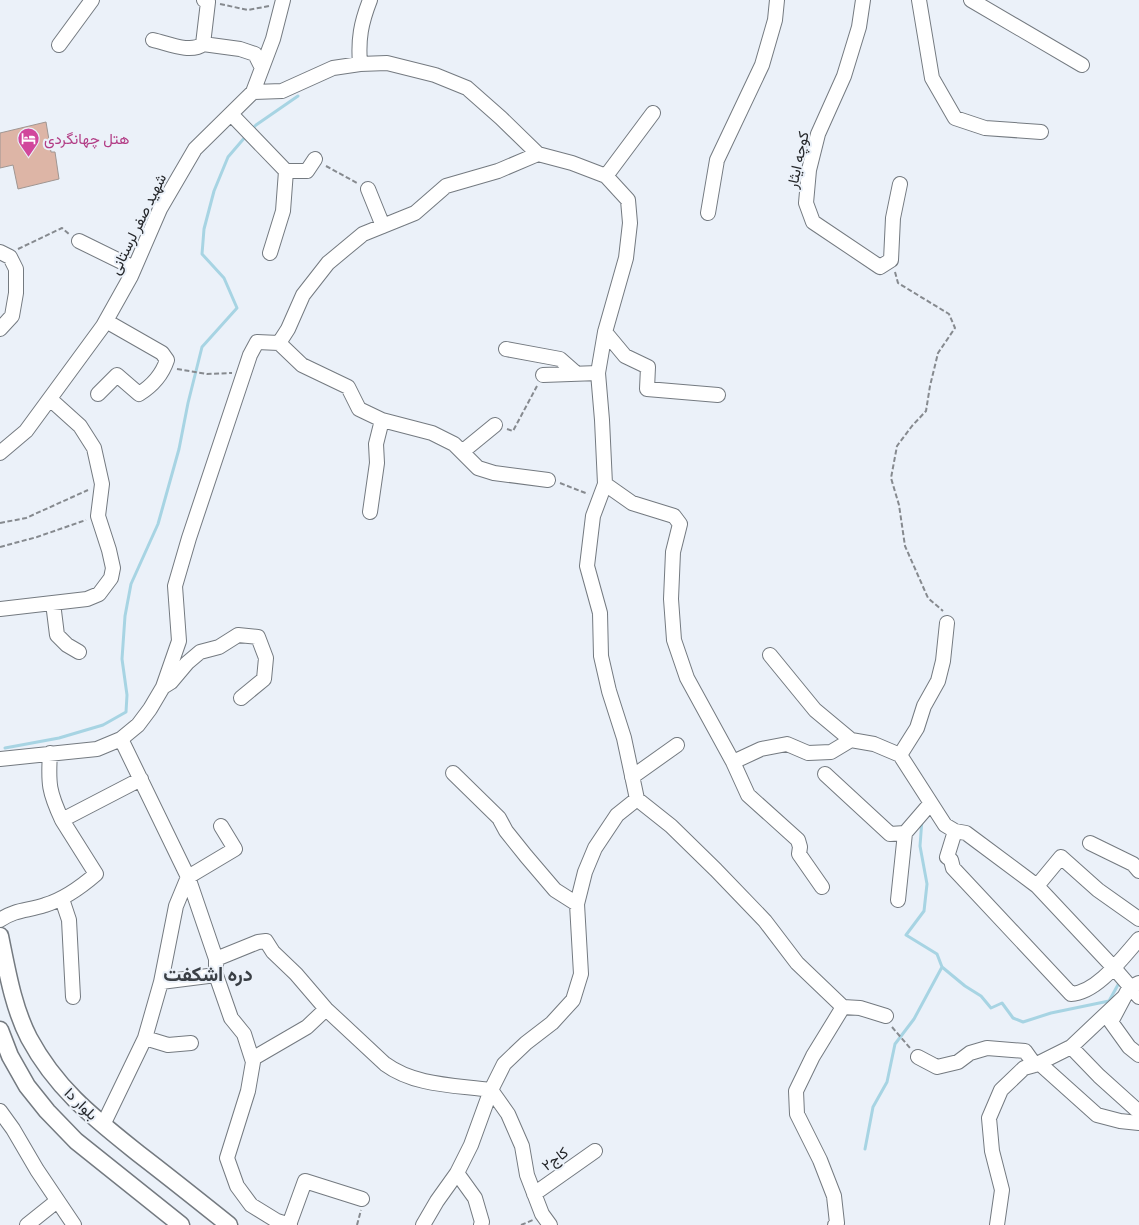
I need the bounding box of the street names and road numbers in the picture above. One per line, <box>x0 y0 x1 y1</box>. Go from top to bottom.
street label: کوچه ایثار <box>783 130 814 191</box>
street label: شهید صفر لرستانی <box>106 170 171 278</box>
street label: بلوار دا <box>61 1084 101 1124</box>
street label: کاج۲ <box>538 1143 573 1176</box>

